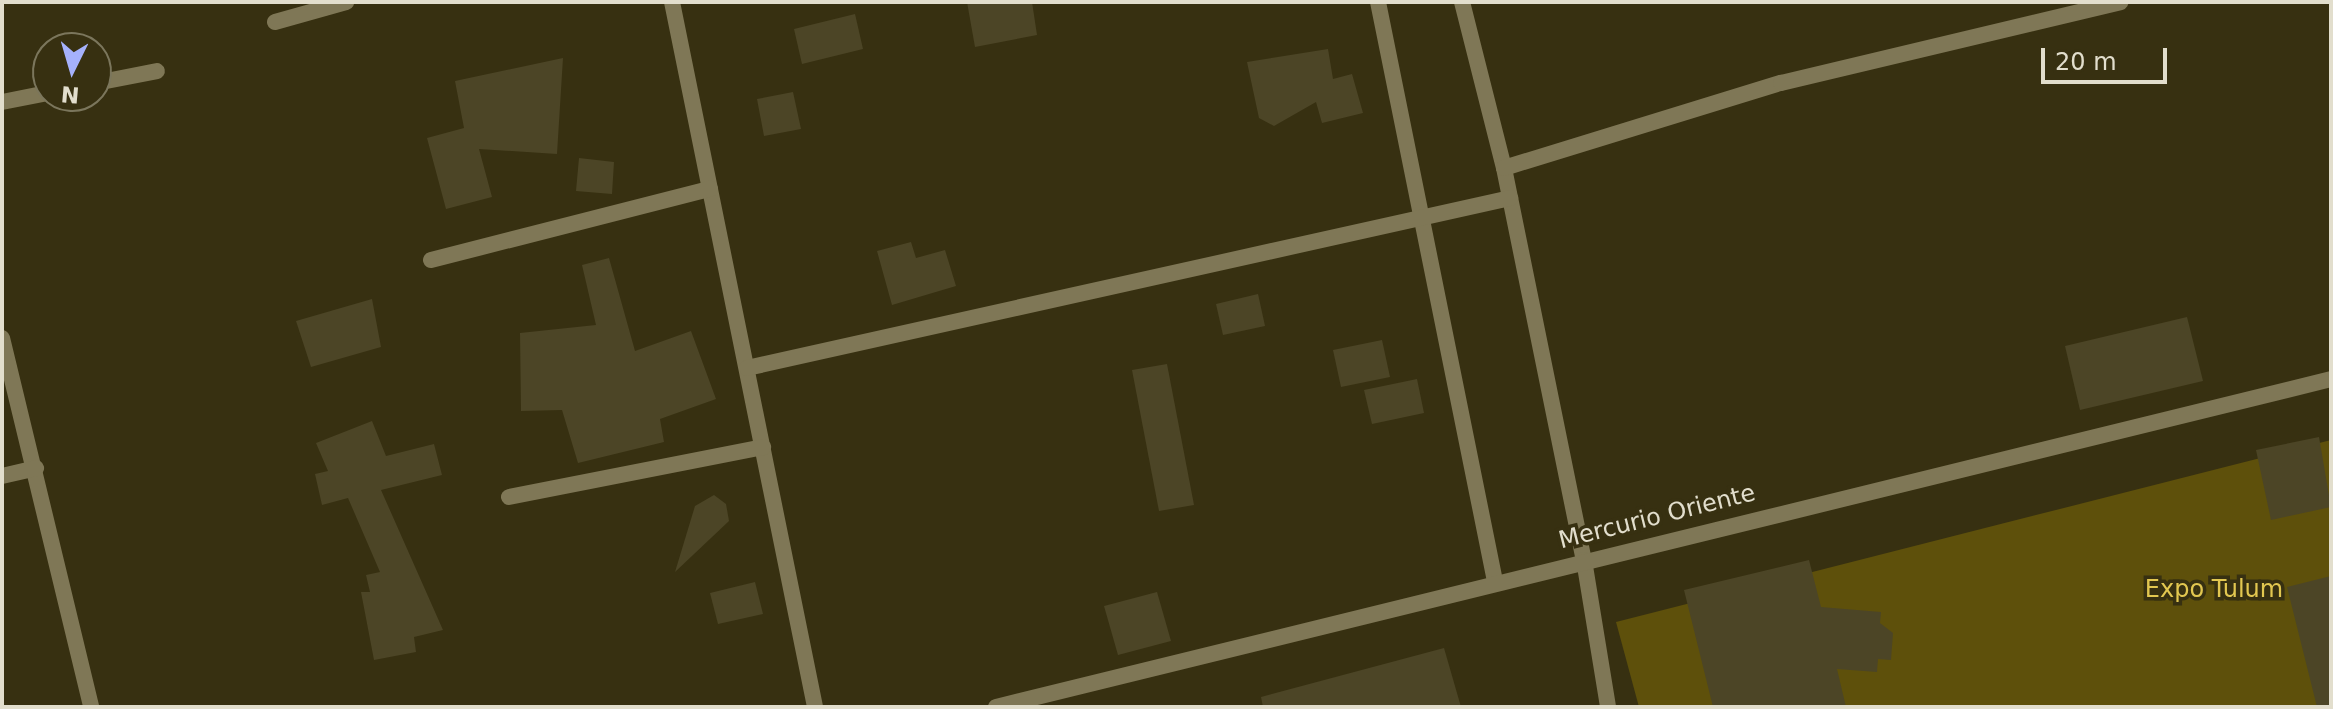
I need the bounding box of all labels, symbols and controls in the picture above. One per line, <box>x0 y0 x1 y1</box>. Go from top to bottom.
north arrow <box>32 32 112 112</box>
scale bar <box>2045 32 2171 82</box>
text: 20 m <box>2055 48 2117 76</box>
text: N <box>60 81 80 108</box>
street label: Mercurio Oriente <box>1556 479 1758 555</box>
park label: Expo Tulum <box>2145 576 2283 604</box>

